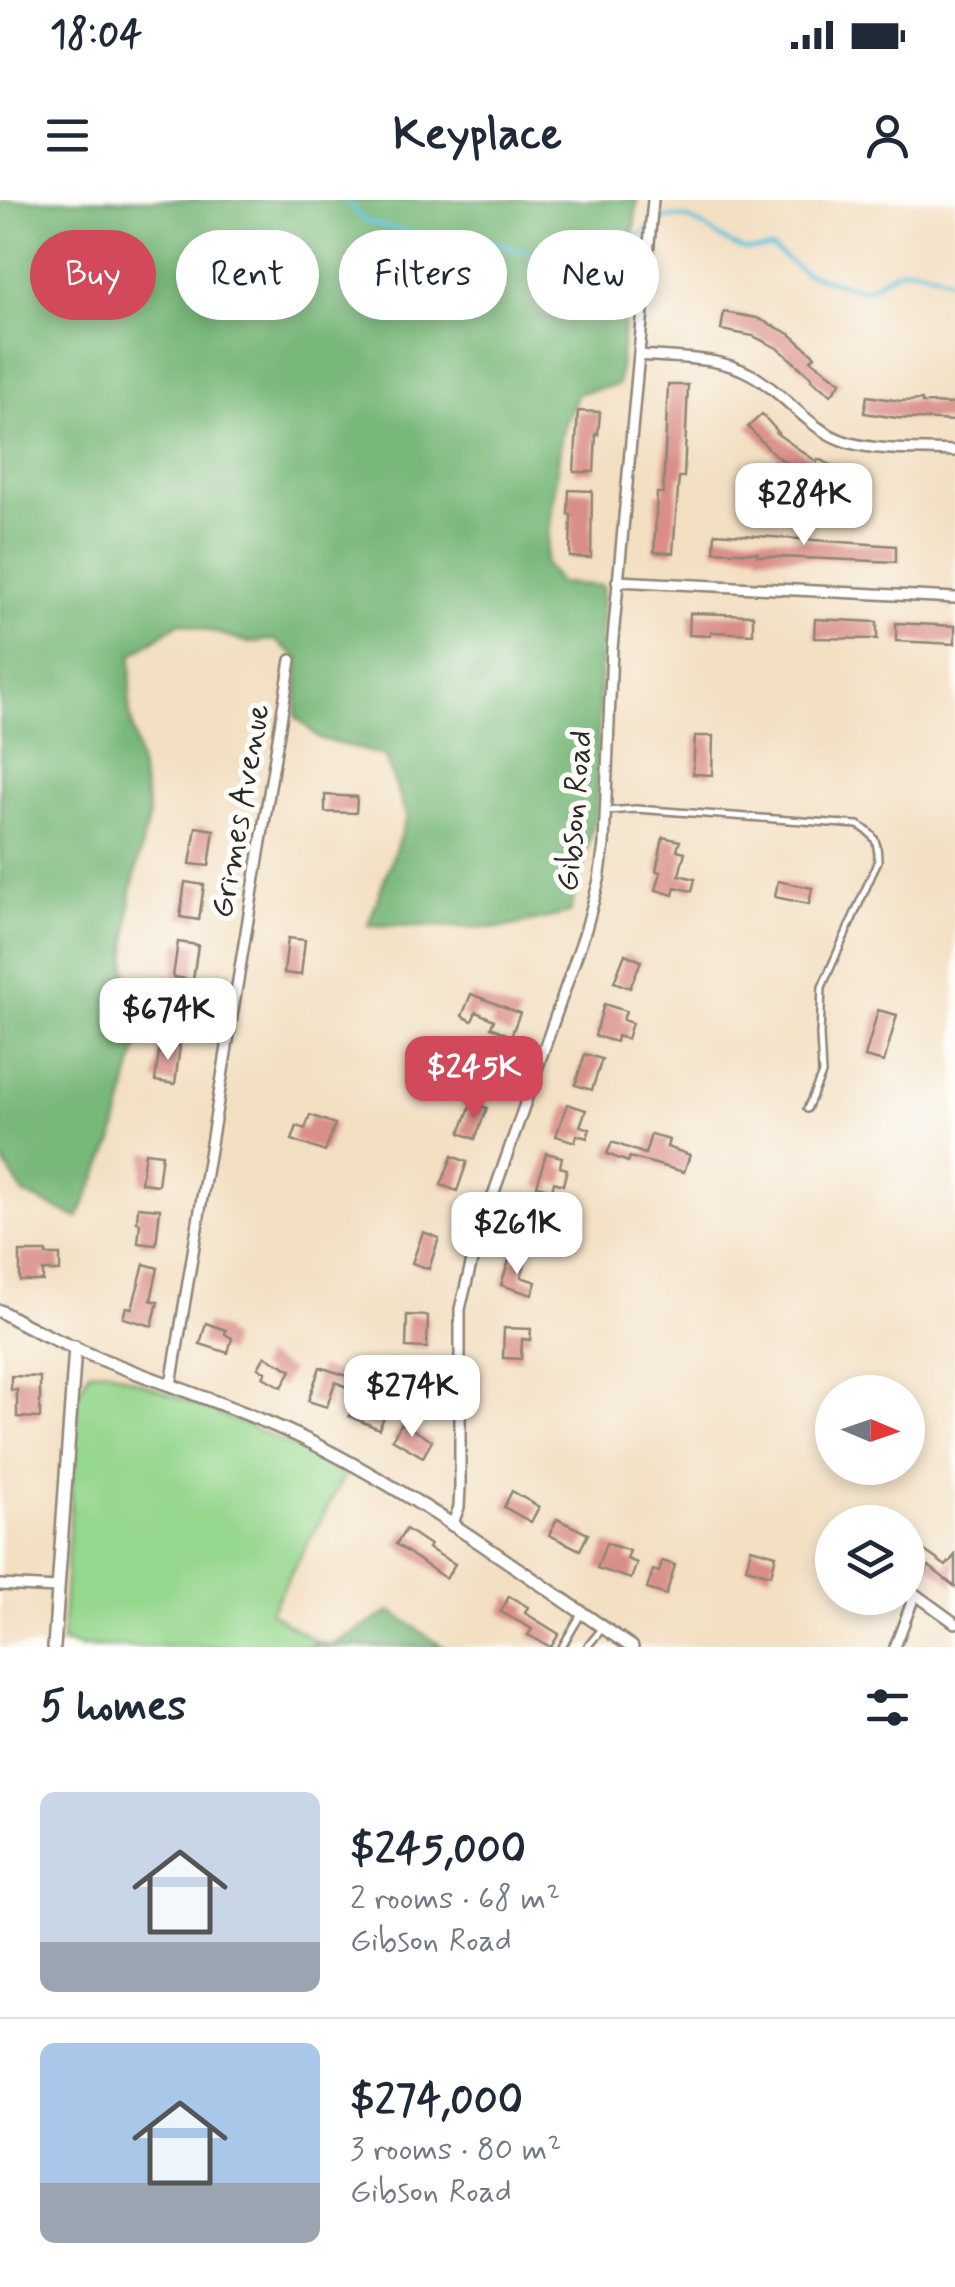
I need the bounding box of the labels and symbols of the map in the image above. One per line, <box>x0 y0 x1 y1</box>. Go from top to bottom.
pin: $284K <box>734 463 874 548</box>
street label: Grimes Avenue <box>201 701 281 921</box>
street label: Gibson Road <box>547 729 603 893</box>
pin: $674K <box>98 978 238 1063</box>
pin: $245K <box>404 1036 544 1121</box>
pin: $261K <box>447 1192 587 1277</box>
pin: $274K <box>342 1355 482 1440</box>
north arrow <box>815 1375 925 1485</box>

